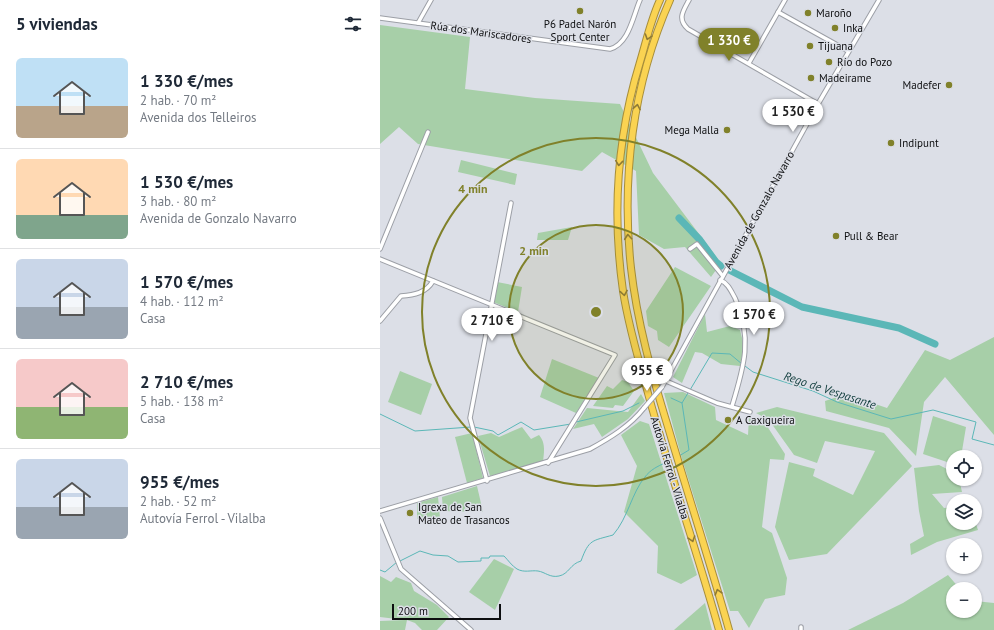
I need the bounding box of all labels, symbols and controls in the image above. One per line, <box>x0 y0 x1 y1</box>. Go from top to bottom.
marker: P6 Padel Narón Sport Center <box>575 6 585 16</box>
place label: Maroño <box>816 6 852 20</box>
marker: Maroño <box>803 8 813 18</box>
text: 5 viviendas <box>16 13 98 35</box>
icon: filters <box>342 13 364 35</box>
place label: P6 Padel Narón Sport Center <box>544 17 616 44</box>
street label: Rúa dos Mariscadores <box>430 18 533 46</box>
place label: Inka <box>843 21 863 35</box>
marker: Inka <box>830 23 840 33</box>
pin: 1 330 € <box>692 28 766 62</box>
text: 1 330 € <box>707 32 751 49</box>
one-way arrow <box>644 33 652 40</box>
place label: Tijuana <box>818 39 853 53</box>
marker: Tijuana <box>805 41 815 51</box>
place label: Río do Pozo <box>837 55 892 69</box>
marker: Río do Pozo <box>824 57 834 67</box>
text: 1 330 €/mes <box>140 70 233 92</box>
place label: Madeirame <box>819 71 872 85</box>
marker: Madeirame <box>806 73 816 83</box>
icon: home <box>48 74 96 122</box>
place label: Madefer <box>903 78 941 92</box>
marker: Madefer <box>944 80 954 90</box>
text: 2 hab. · 70 m² <box>140 92 216 109</box>
pin: 1 530 € <box>756 99 830 133</box>
text: 1 530 € <box>771 103 815 120</box>
one-way arrow <box>632 104 641 110</box>
text: Avenida dos Telleiros <box>140 109 257 126</box>
place label: Mega Malla <box>664 123 719 137</box>
marker: Mega Malla <box>722 125 732 135</box>
place label: Indipunt <box>899 136 939 150</box>
marker: Indipunt <box>886 138 896 148</box>
street label: Avenida de Gonzalo Navarro <box>721 149 797 271</box>
one-way arrow <box>615 160 624 166</box>
text: 1 530 €/mes <box>140 171 233 193</box>
icon: home <box>48 175 96 223</box>
text: 4 min <box>458 181 488 196</box>
text: 3 hab. · 80 m² <box>140 193 216 210</box>
text: Avenida de Gonzalo Navarro <box>140 210 297 227</box>
place label: Pull & Bear <box>844 229 898 243</box>
marker: Pull & Bear <box>831 231 841 241</box>
one-way arrow <box>624 234 633 240</box>
text: 2 min <box>519 243 549 258</box>
text: 1 570 €/mes <box>140 271 233 293</box>
icon: home <box>48 275 96 323</box>
one-way arrow <box>619 290 628 296</box>
text: 4 hab. · 112 m² <box>140 293 224 310</box>
pin: 1 570 € <box>717 302 791 336</box>
centre of rings <box>589 305 603 319</box>
text: 1 570 € <box>732 306 776 323</box>
pin: 2 710 € <box>455 308 529 342</box>
text: Casa <box>140 310 166 327</box>
text: 2 710 € <box>470 312 514 329</box>
pin: 955 € <box>619 358 675 392</box>
text: 955 € <box>631 362 663 379</box>
water label: Rego de Vespasante <box>782 368 878 412</box>
text: 2 710 €/mes <box>140 371 233 393</box>
icon: home <box>48 375 96 423</box>
text: 5 hab. · 138 m² <box>140 393 224 410</box>
text: Casa <box>140 410 166 427</box>
place label: A Caxigueira <box>736 413 795 427</box>
street label: Autovía Ferrol - Vilalba <box>648 415 692 521</box>
marker: A Caxigueira <box>723 415 733 425</box>
map controls <box>946 450 982 618</box>
button: locate <box>946 450 982 486</box>
text: 955 €/mes <box>140 471 219 493</box>
icon: home <box>48 475 96 523</box>
text: 2 hab. · 52 m² <box>140 493 216 510</box>
button: layers <box>946 494 982 530</box>
place label: Igrexa de San Mateo de Trasancos <box>418 500 510 527</box>
marker: Igrexa de San Mateo de Trasancos <box>405 508 415 518</box>
text: Autovía Ferrol - Vilalba <box>140 510 266 527</box>
one-way arrow <box>687 536 696 543</box>
button: + <box>946 538 982 574</box>
button: − <box>946 582 982 618</box>
one-way arrow <box>715 589 723 596</box>
scale bar <box>392 602 501 621</box>
text: 200 m <box>398 604 428 618</box>

